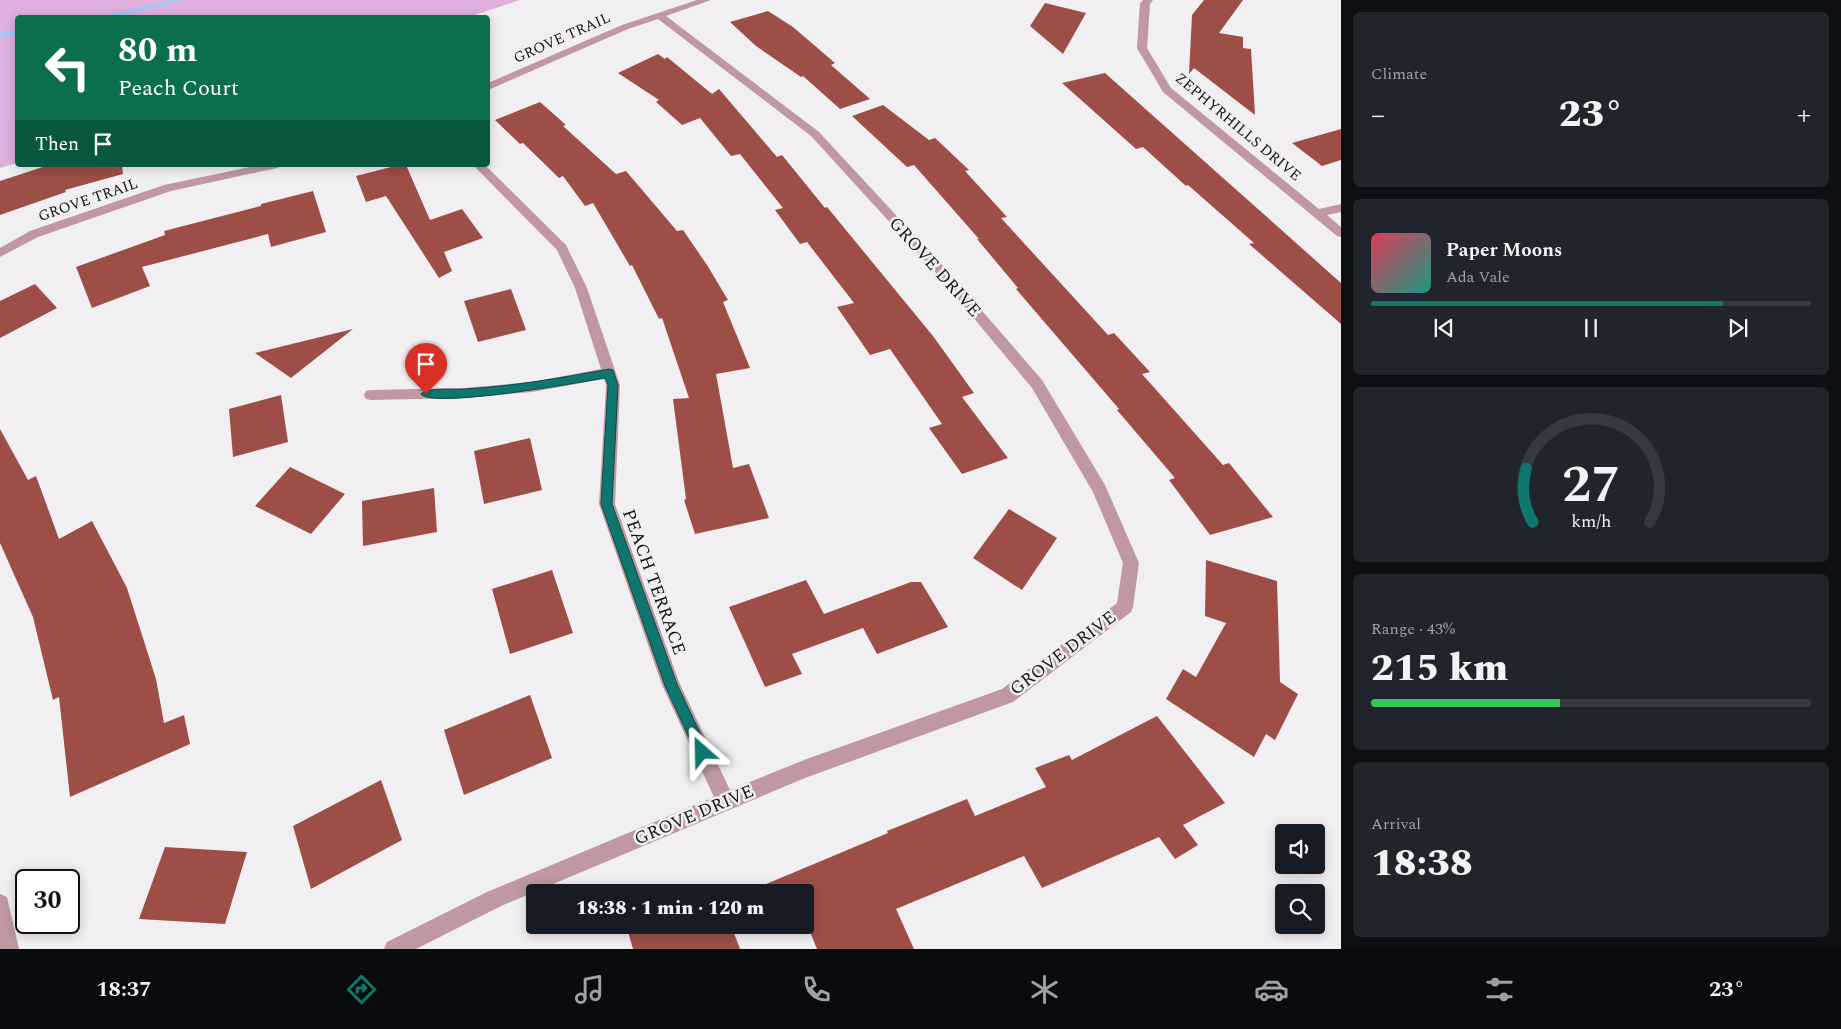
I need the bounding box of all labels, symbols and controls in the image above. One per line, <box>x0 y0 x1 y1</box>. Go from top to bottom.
street label: GROVE TRAIL <box>510 6 614 70</box>
text: 80 m <box>118 24 198 77</box>
icon: left <box>35 35 100 100</box>
text: Climate <box>1371 62 1427 86</box>
street label: ZEPHYRHILLS DRIVE <box>1170 67 1306 187</box>
text: Peach Court <box>118 72 239 105</box>
text: 23° <box>1559 86 1623 144</box>
text: − <box>1371 94 1385 137</box>
text: + <box>1797 94 1811 137</box>
text: Then <box>35 130 79 159</box>
icon: arrive <box>89 130 117 158</box>
street label: GROVE TRAIL <box>35 172 141 228</box>
street label: GROVE DRIVE <box>882 211 988 323</box>
text: Paper Moons <box>1446 236 1562 265</box>
text: Ada Vale <box>1446 265 1510 289</box>
icon: previous <box>1430 314 1458 342</box>
icon: pause <box>1577 314 1605 342</box>
icon: next <box>1724 314 1752 342</box>
pin <box>405 343 447 394</box>
icon: arrive <box>412 350 440 378</box>
text: 27 <box>1562 446 1620 525</box>
street label: PEACH TERRACE <box>615 505 693 659</box>
text: km/h <box>1571 508 1611 535</box>
street label: GROVE DRIVE <box>1004 604 1122 702</box>
text: Range · 43% <box>1371 617 1455 641</box>
text: 215 km <box>1371 640 1508 698</box>
position arrow <box>675 725 727 777</box>
street label: GROVE DRIVE <box>630 778 758 852</box>
text: Arrival <box>1371 812 1421 836</box>
map controls <box>1275 824 1325 934</box>
button: sound <box>1275 824 1325 874</box>
text: 18:38 <box>1371 835 1473 893</box>
speed limit sign: 30 <box>15 869 80 934</box>
button: search <box>1275 884 1325 934</box>
text: 18:38 · 1 min · 120 m <box>576 894 764 923</box>
icon: directions <box>344 972 379 1007</box>
icon: music <box>572 972 607 1007</box>
icon: phone <box>799 972 834 1007</box>
icon: climate <box>1027 972 1062 1007</box>
icon: car <box>1254 972 1289 1007</box>
icon: filters <box>1482 972 1517 1007</box>
text: 18:37 <box>96 973 152 1006</box>
text: 23° <box>1709 973 1745 1006</box>

